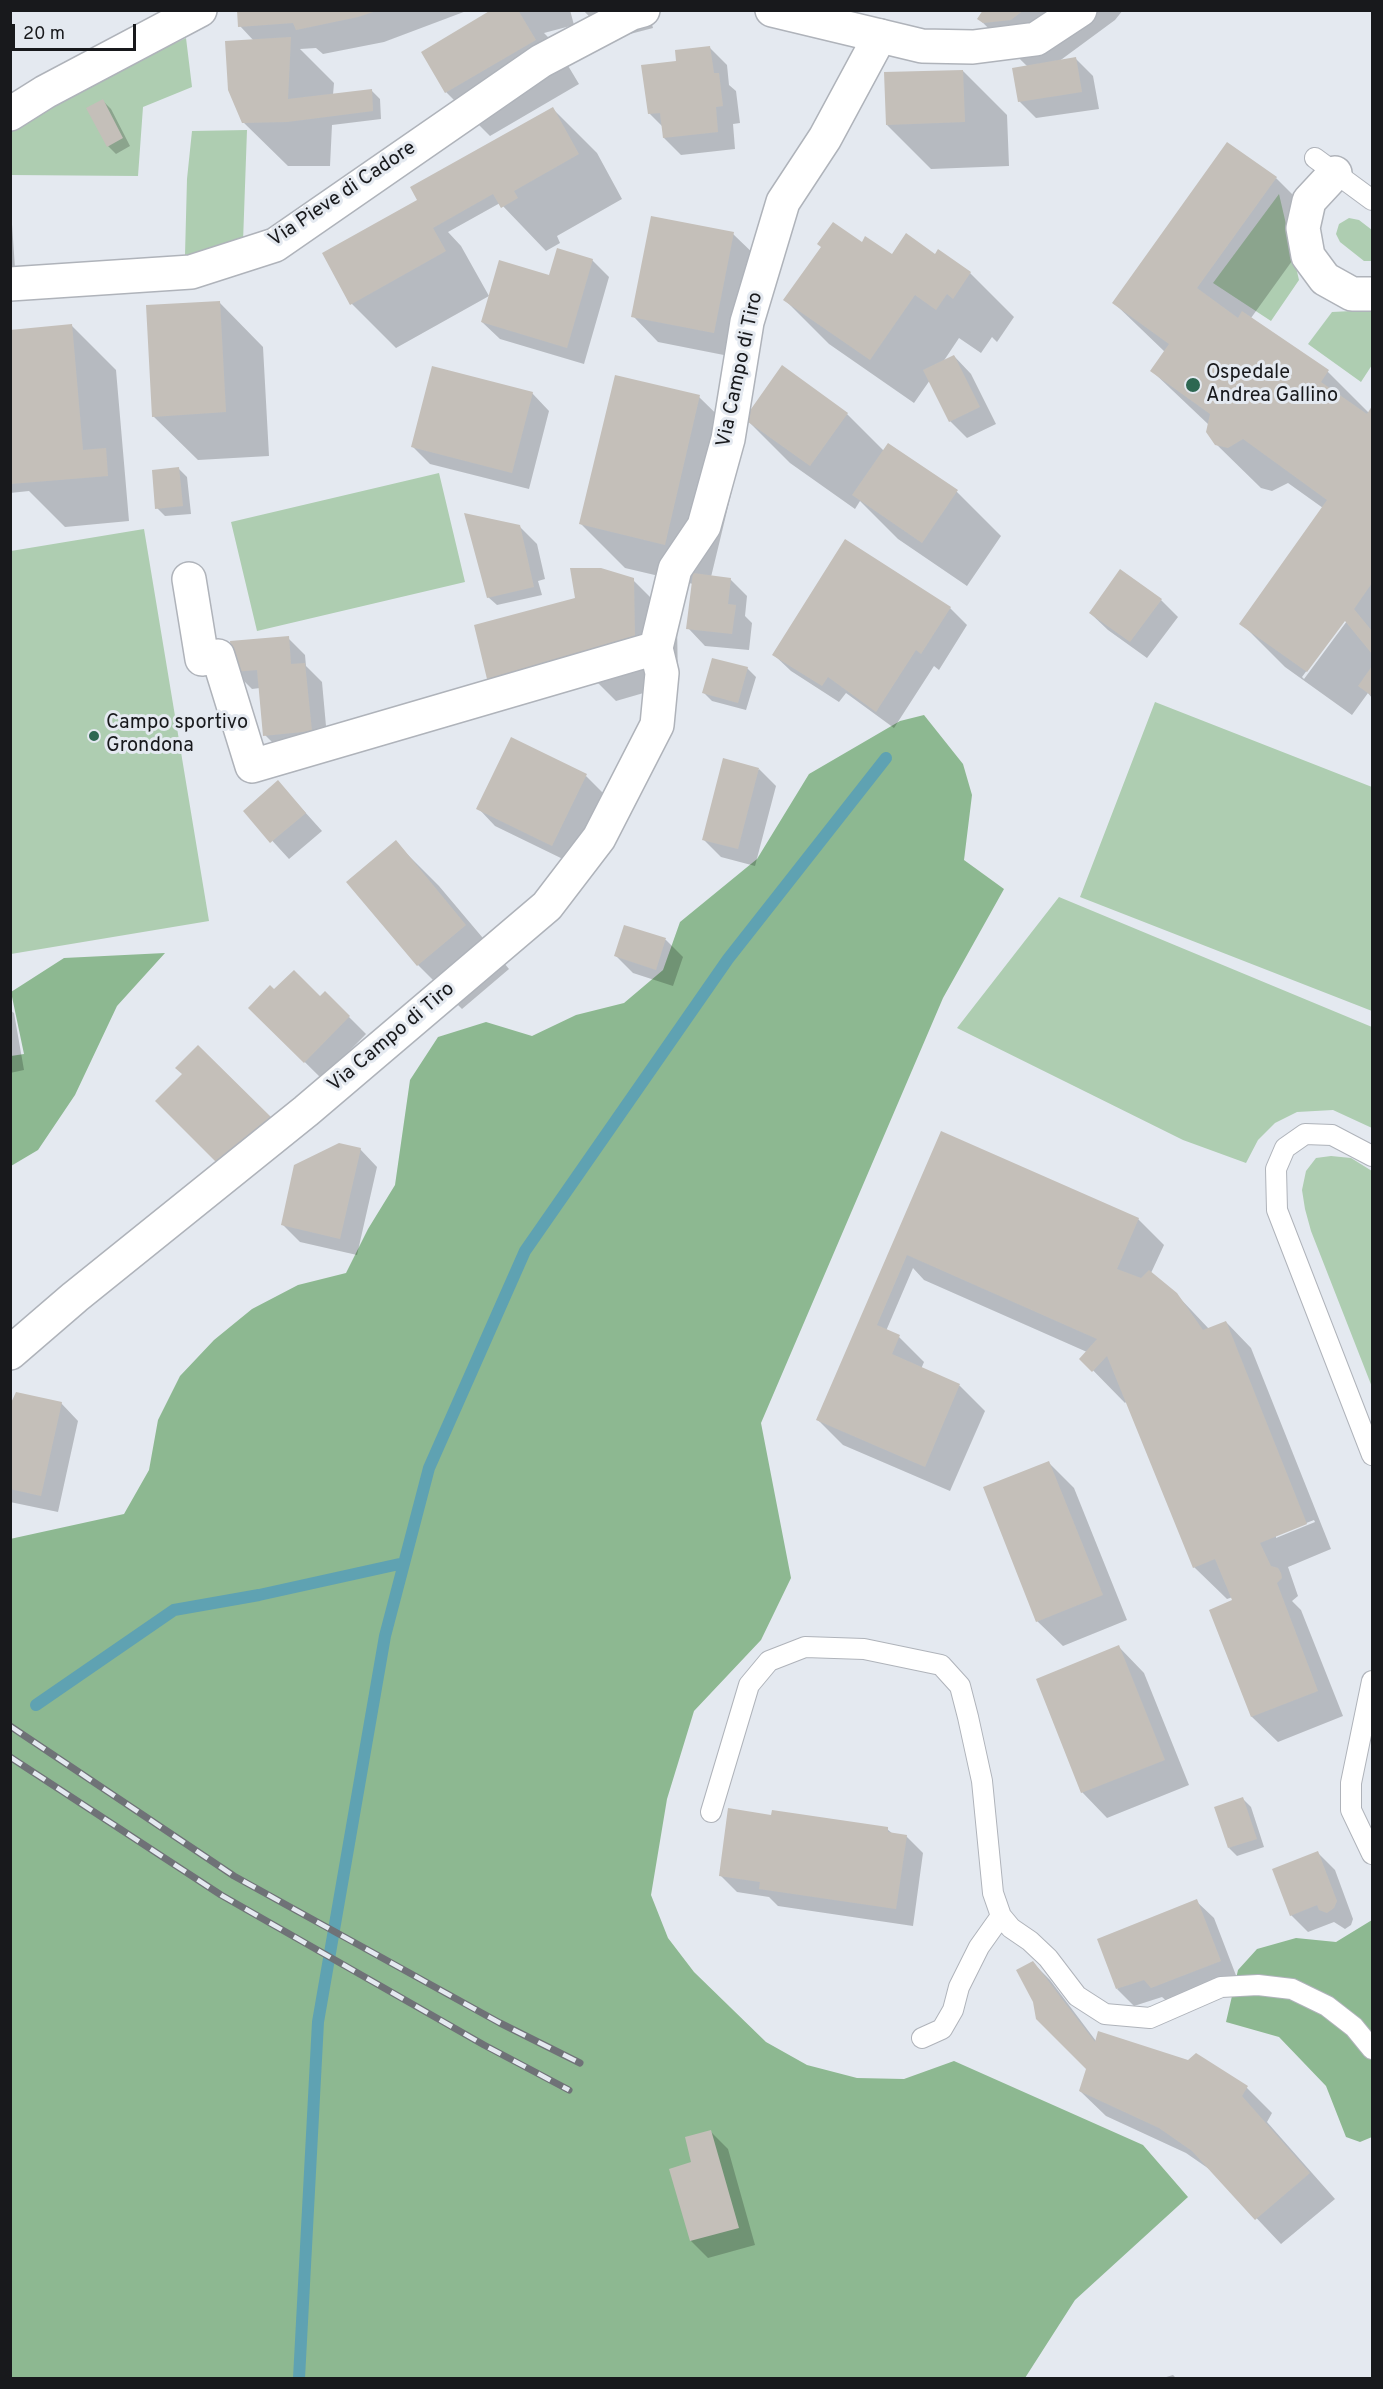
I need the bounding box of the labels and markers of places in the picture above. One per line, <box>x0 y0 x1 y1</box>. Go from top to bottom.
place label: Ospedale Andrea Gallino <box>1206 362 1338 409</box>
marker: Ospedale Andrea Gallino <box>1184 376 1202 394</box>
place label: Campo sportivo Grondona <box>106 712 248 759</box>
marker: Campo sportivo Grondona <box>87 729 101 743</box>

